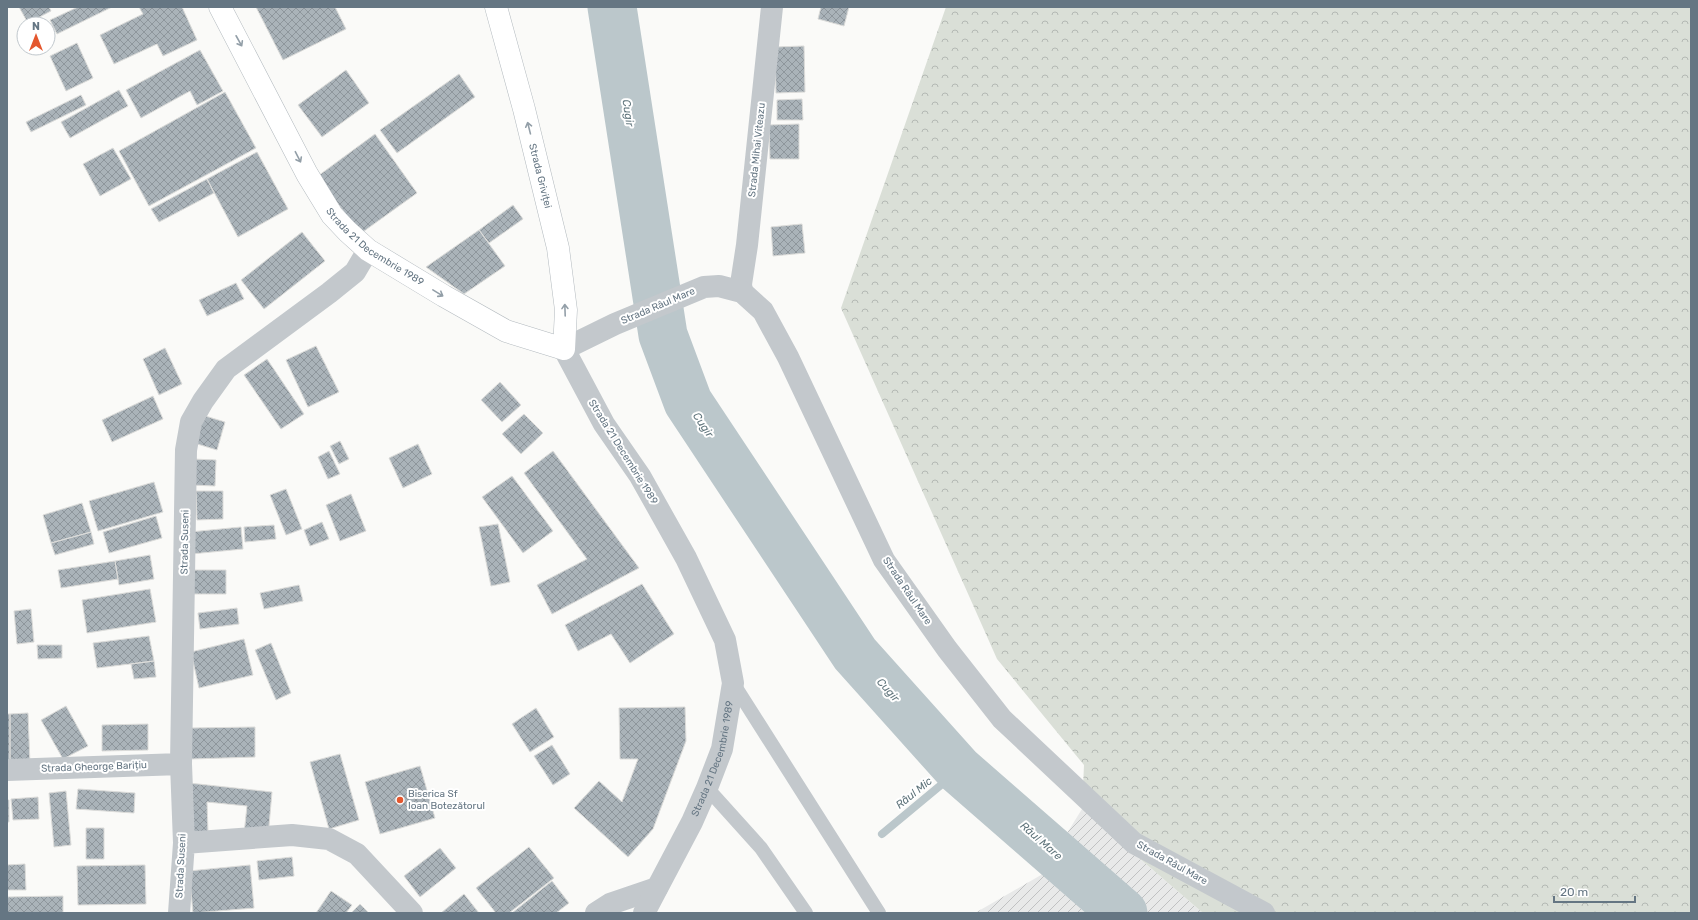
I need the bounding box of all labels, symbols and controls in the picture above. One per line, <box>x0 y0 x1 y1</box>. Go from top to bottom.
north arrow <box>16 16 56 56</box>
text: N <box>32 20 40 33</box>
one-way arrow <box>235 35 243 47</box>
water label: Cugir <box>619 98 637 128</box>
street label: Strada Mihai Viteazu <box>746 102 768 198</box>
one-way arrow <box>524 122 532 135</box>
street label: Strada Griviței <box>526 142 554 210</box>
one-way arrow <box>295 151 302 163</box>
street label: Strada 21 Decembrie 1989 <box>323 206 426 288</box>
street label: Strada Râul Mare <box>619 285 697 327</box>
one-way arrow <box>432 289 443 297</box>
one-way arrow <box>562 304 569 317</box>
street label: Strada 21 Decembrie 1989 <box>586 397 660 507</box>
water label: Cugir <box>690 410 716 441</box>
street label: Strada Suseni <box>178 510 192 574</box>
street label: Strada Râul Mare <box>880 555 934 627</box>
water label: Cugir <box>874 675 903 705</box>
street label: Strada 21 Decembrie 1989 <box>689 700 736 818</box>
street label: Strada Gheorge Barițiu <box>41 759 147 775</box>
water label: Râul Mic <box>893 774 935 812</box>
place label: Biserica Sf Ioan Botezătorul <box>408 788 485 812</box>
marker: Biserica Sf Ioan Botezătorul <box>395 795 405 805</box>
water label: Râul Mare <box>1017 819 1065 863</box>
street label: Strada Suseni <box>173 833 189 899</box>
street label: Strada Râul Mare <box>1135 839 1210 888</box>
scale bar <box>1554 878 1635 904</box>
text: 20 m <box>1560 885 1588 899</box>

